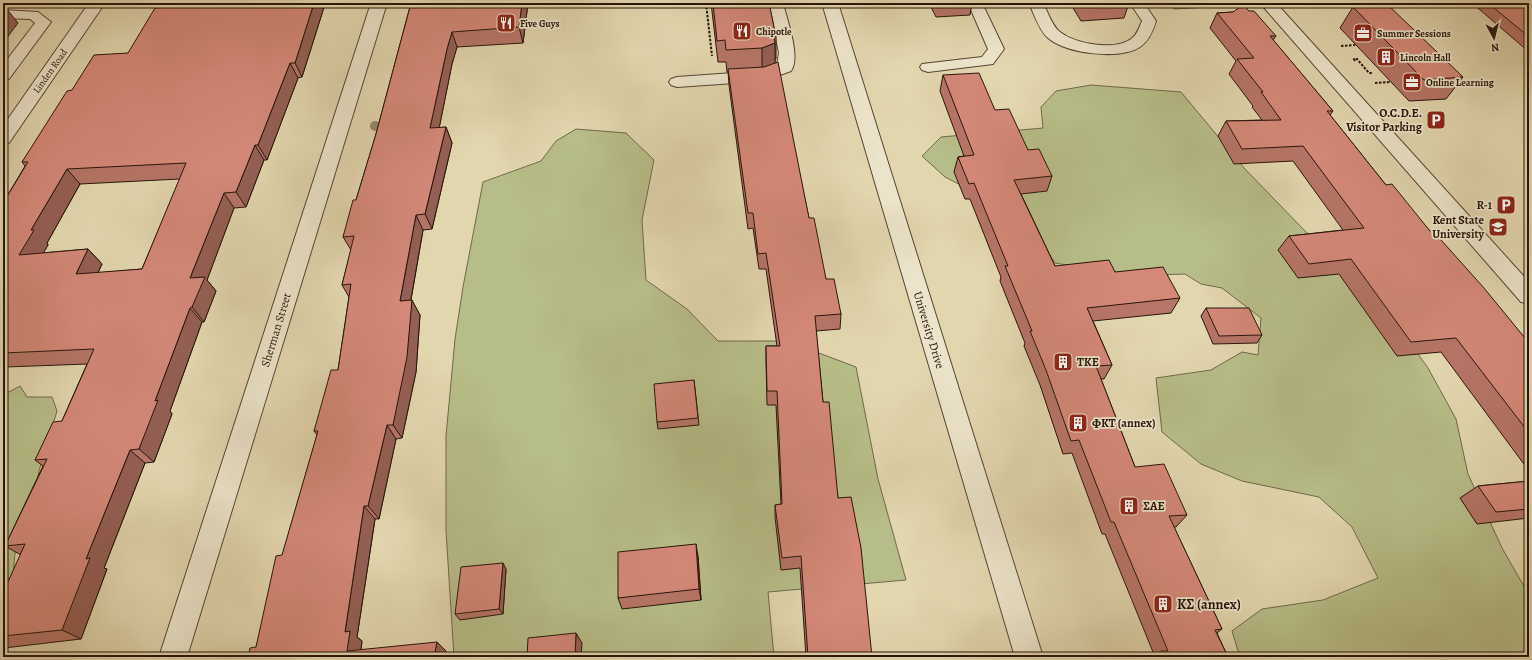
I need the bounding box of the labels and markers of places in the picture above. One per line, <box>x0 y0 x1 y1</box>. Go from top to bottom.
restaurant icon: Five Guys <box>495 12 517 34</box>
place label: Five Guys <box>520 17 559 30</box>
restaurant icon: Chipotle <box>731 20 753 42</box>
office icon: Summer Sessions <box>1352 22 1374 44</box>
place label: Chipotle <box>756 25 792 38</box>
place label: Summer Sessions <box>1377 27 1451 40</box>
building icon: Lincoln Hall <box>1375 46 1397 68</box>
place label: Lincoln Hall <box>1400 51 1451 64</box>
office icon: Online Learning <box>1401 71 1423 93</box>
place label: Online Learning <box>1426 76 1495 89</box>
place label: O.C.D.E. Visitor Parking <box>1345 105 1423 135</box>
parking icon: O.C.D.E. Visitor Parking <box>1425 109 1447 131</box>
parking icon: R-1 <box>1495 194 1517 216</box>
place label: R-1 <box>1476 197 1493 213</box>
place label: Kent State University <box>1432 212 1484 242</box>
school or university icon: Kent State University <box>1487 216 1509 238</box>
building icon: TKE <box>1052 351 1074 373</box>
place label: TKE <box>1077 354 1099 370</box>
building icon: ΦΚΤ (annex) <box>1067 412 1089 434</box>
place label: ΦΚΤ (annex) <box>1092 415 1155 431</box>
building icon: ΣΑΕ <box>1118 495 1140 517</box>
place label: ΣΑΕ <box>1143 498 1165 514</box>
building icon: ΚΣ (annex) <box>1152 593 1174 615</box>
place label: ΚΣ (annex) <box>1177 595 1241 614</box>

